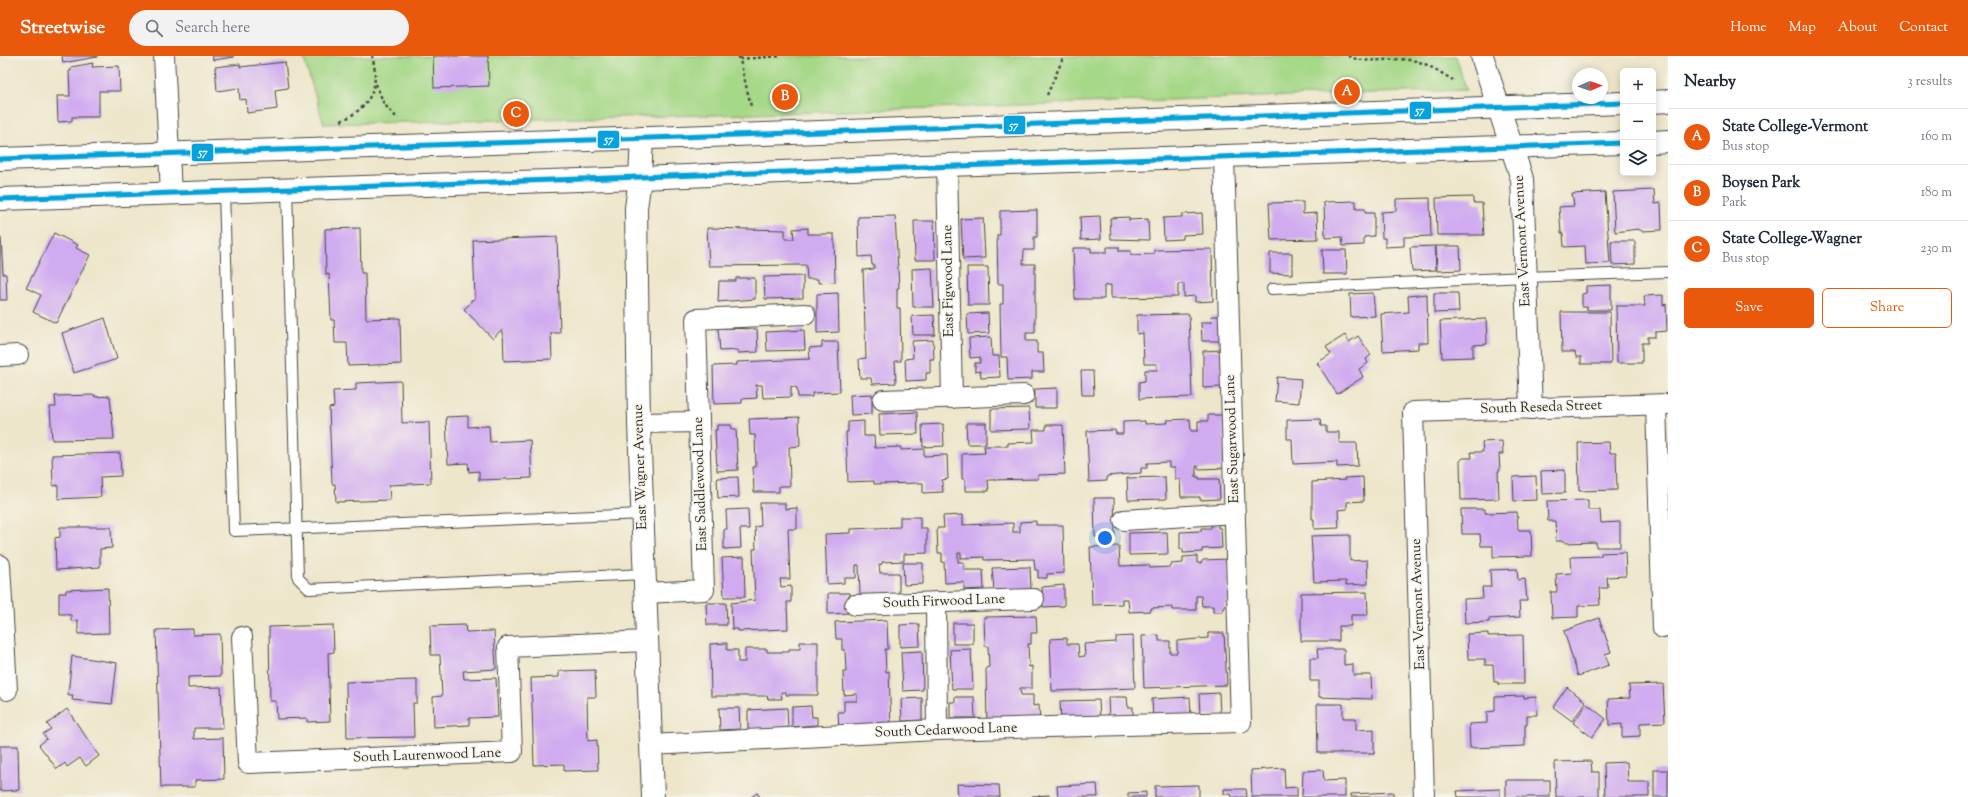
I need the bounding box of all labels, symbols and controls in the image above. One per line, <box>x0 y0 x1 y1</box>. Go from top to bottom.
search box <box>129 10 409 46</box>
text: Streetwise <box>20 15 105 42</box>
icon: search <box>143 17 165 39</box>
text: Search here <box>175 18 250 39</box>
text: Home <box>1730 18 1767 38</box>
text: Map <box>1789 18 1816 38</box>
text: About <box>1838 18 1877 38</box>
text: Contact <box>1899 18 1948 38</box>
north arrow <box>1572 68 1608 104</box>
map controls <box>1620 68 1656 176</box>
button: + <box>1620 68 1656 104</box>
text: Nearby <box>1684 70 1736 94</box>
text: 3 results <box>1907 73 1952 91</box>
pin: A <box>1334 77 1360 107</box>
pin: B <box>772 82 798 112</box>
pin: C <box>503 99 529 129</box>
line badge: 57 <box>1409 101 1432 120</box>
text: 57 <box>1414 103 1425 119</box>
button: − <box>1620 104 1656 140</box>
line badge: 57 <box>1003 115 1026 135</box>
text: State College-Vermont <box>1722 117 1868 138</box>
text: 57 <box>1008 118 1019 134</box>
text: A <box>1692 128 1702 146</box>
text: 160 m <box>1921 128 1952 146</box>
line badge: 57 <box>597 130 620 149</box>
text: 57 <box>603 132 614 148</box>
text: Bus stop <box>1722 138 1769 156</box>
button: layers <box>1620 140 1656 176</box>
line badge: 57 <box>191 143 214 162</box>
text: 57 <box>197 145 208 161</box>
text: Boysen Park <box>1722 173 1800 194</box>
street label: East Vermont Avenue <box>1510 175 1536 307</box>
text: B <box>1693 184 1701 202</box>
text: 180 m <box>1921 184 1952 202</box>
text: Park <box>1722 194 1747 212</box>
street label: East Figwood Lane <box>938 225 960 337</box>
text: State College-Wagner <box>1722 229 1862 250</box>
text: C <box>1692 240 1702 258</box>
text: 230 m <box>1920 240 1952 258</box>
text: Bus stop <box>1722 250 1769 268</box>
button: Save <box>1684 288 1814 328</box>
button: Share <box>1822 288 1952 328</box>
street label: East Sugarwood Lane <box>1221 374 1245 504</box>
street label: South Reseda Street <box>1480 396 1602 420</box>
street label: East Wagner Avenue <box>629 404 653 530</box>
street label: East Saddlewood Lane <box>689 417 713 551</box>
your location <box>1095 528 1115 548</box>
street label: East Vermont Avenue <box>1407 538 1431 670</box>
street label: South Firwood Lane <box>882 590 1006 614</box>
street label: South Cedarwood Lane <box>874 719 1018 743</box>
street label: South Laurenwood Lane <box>353 743 501 769</box>

